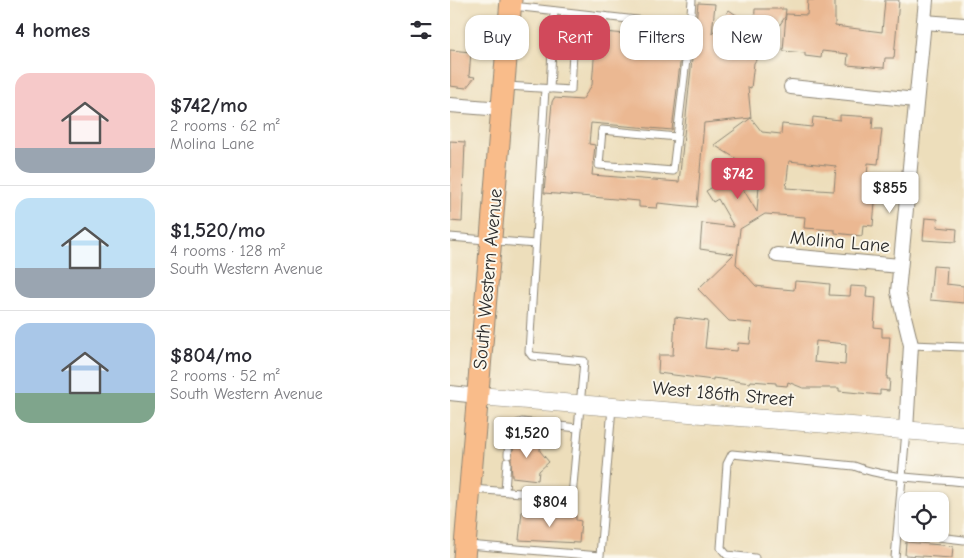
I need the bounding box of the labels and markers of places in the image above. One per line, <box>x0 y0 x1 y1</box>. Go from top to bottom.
pin: $742 <box>708 158 768 200</box>
pin: $855 <box>860 172 920 214</box>
pin: $1,520 <box>486 416 568 459</box>
pin: $804 <box>520 486 580 528</box>

